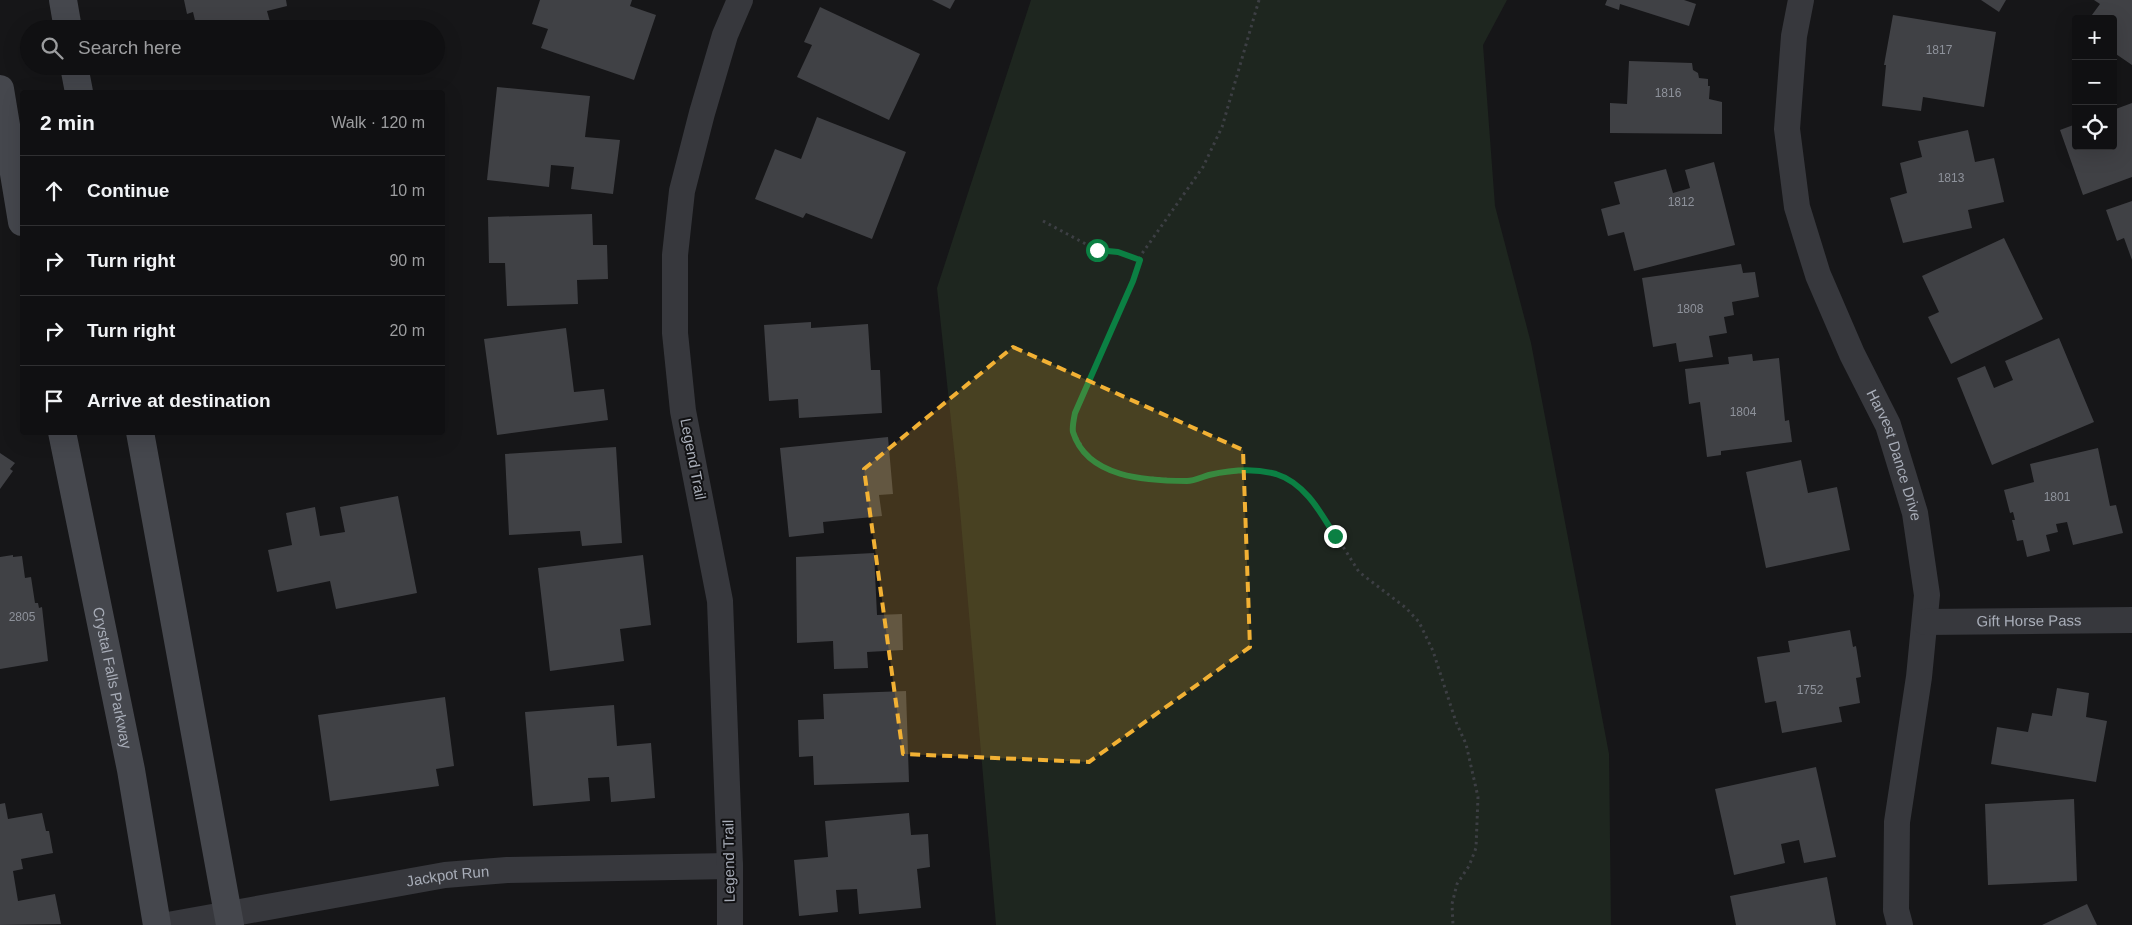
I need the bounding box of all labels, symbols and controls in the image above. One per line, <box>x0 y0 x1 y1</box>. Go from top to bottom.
map controls <box>2072 15 2117 150</box>
button: + <box>2072 15 2117 60</box>
search box <box>20 20 445 75</box>
icon: search <box>38 34 66 62</box>
text: Search here <box>78 37 182 58</box>
house number: 1817 <box>1926 43 1953 57</box>
button: − <box>2072 60 2117 105</box>
house number: 1816 <box>1655 86 1682 100</box>
button: locate <box>2072 105 2117 150</box>
text: 2 min <box>40 111 95 134</box>
text: Walk · 120 m <box>331 114 425 131</box>
house number: 1813 <box>1938 171 1965 185</box>
icon: ahead <box>40 177 68 205</box>
text: Continue <box>87 180 169 201</box>
text: 10 m <box>389 182 425 199</box>
house number: 1812 <box>1668 195 1695 209</box>
route start <box>1086 239 1109 262</box>
icon: right <box>40 247 68 275</box>
text: Turn right <box>87 250 175 271</box>
text: 90 m <box>389 252 425 269</box>
house number: 1808 <box>1677 302 1704 316</box>
icon: right <box>40 317 68 345</box>
text: Turn right <box>87 320 175 341</box>
text: 20 m <box>389 322 425 339</box>
icon: arrive <box>40 387 68 415</box>
street label: Harvest Dance Drive <box>1863 387 1925 522</box>
text: Arrive at destination <box>87 390 271 411</box>
house number: 1804 <box>1730 405 1757 419</box>
street label: Legend Trail <box>677 417 710 501</box>
house number: 1801 <box>2044 490 2071 504</box>
route end <box>1324 525 1347 548</box>
street label: Crystal Falls Parkway <box>90 605 136 751</box>
house number: 2805 <box>9 610 36 624</box>
street label: Gift Horse Pass <box>1976 611 2082 630</box>
house number: 1752 <box>1797 683 1824 697</box>
street label: Legend Trail <box>719 820 738 902</box>
street label: Jackpot Run <box>405 862 490 890</box>

